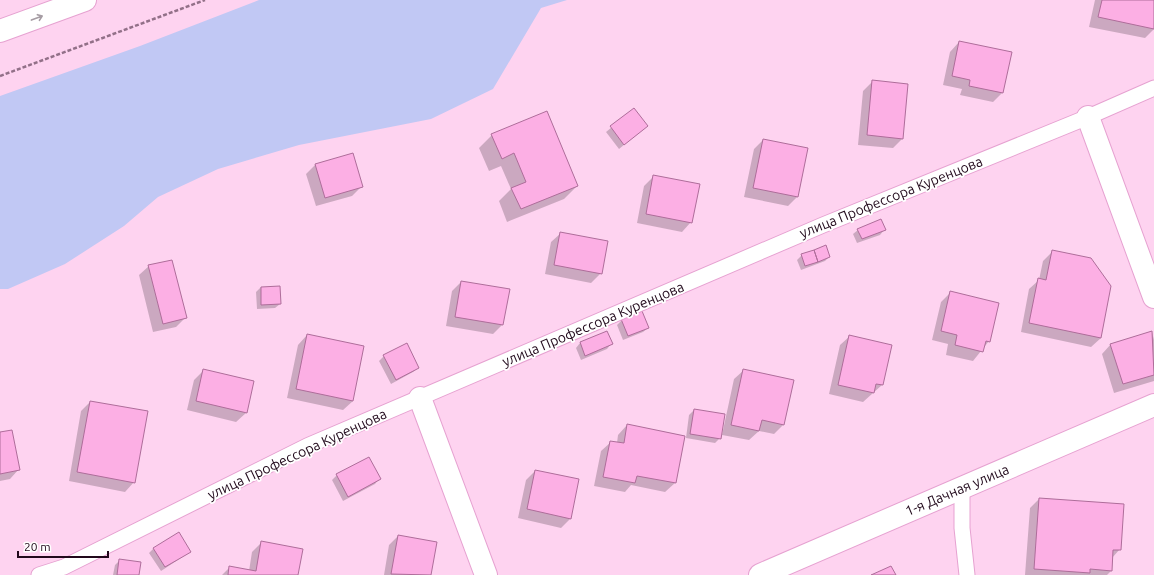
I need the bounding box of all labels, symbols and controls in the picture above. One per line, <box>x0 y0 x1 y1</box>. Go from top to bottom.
one-way arrow <box>30 13 42 21</box>
street label: улица Профессора Куренцова <box>797 153 985 241</box>
street label: улица Профессора Куренцова <box>500 278 686 370</box>
street label: улица Профессора Куренцова <box>205 405 389 503</box>
street label: 1-я Дачная улица <box>903 461 1011 519</box>
scale bar <box>18 533 108 559</box>
text: 20 m <box>24 540 51 553</box>

